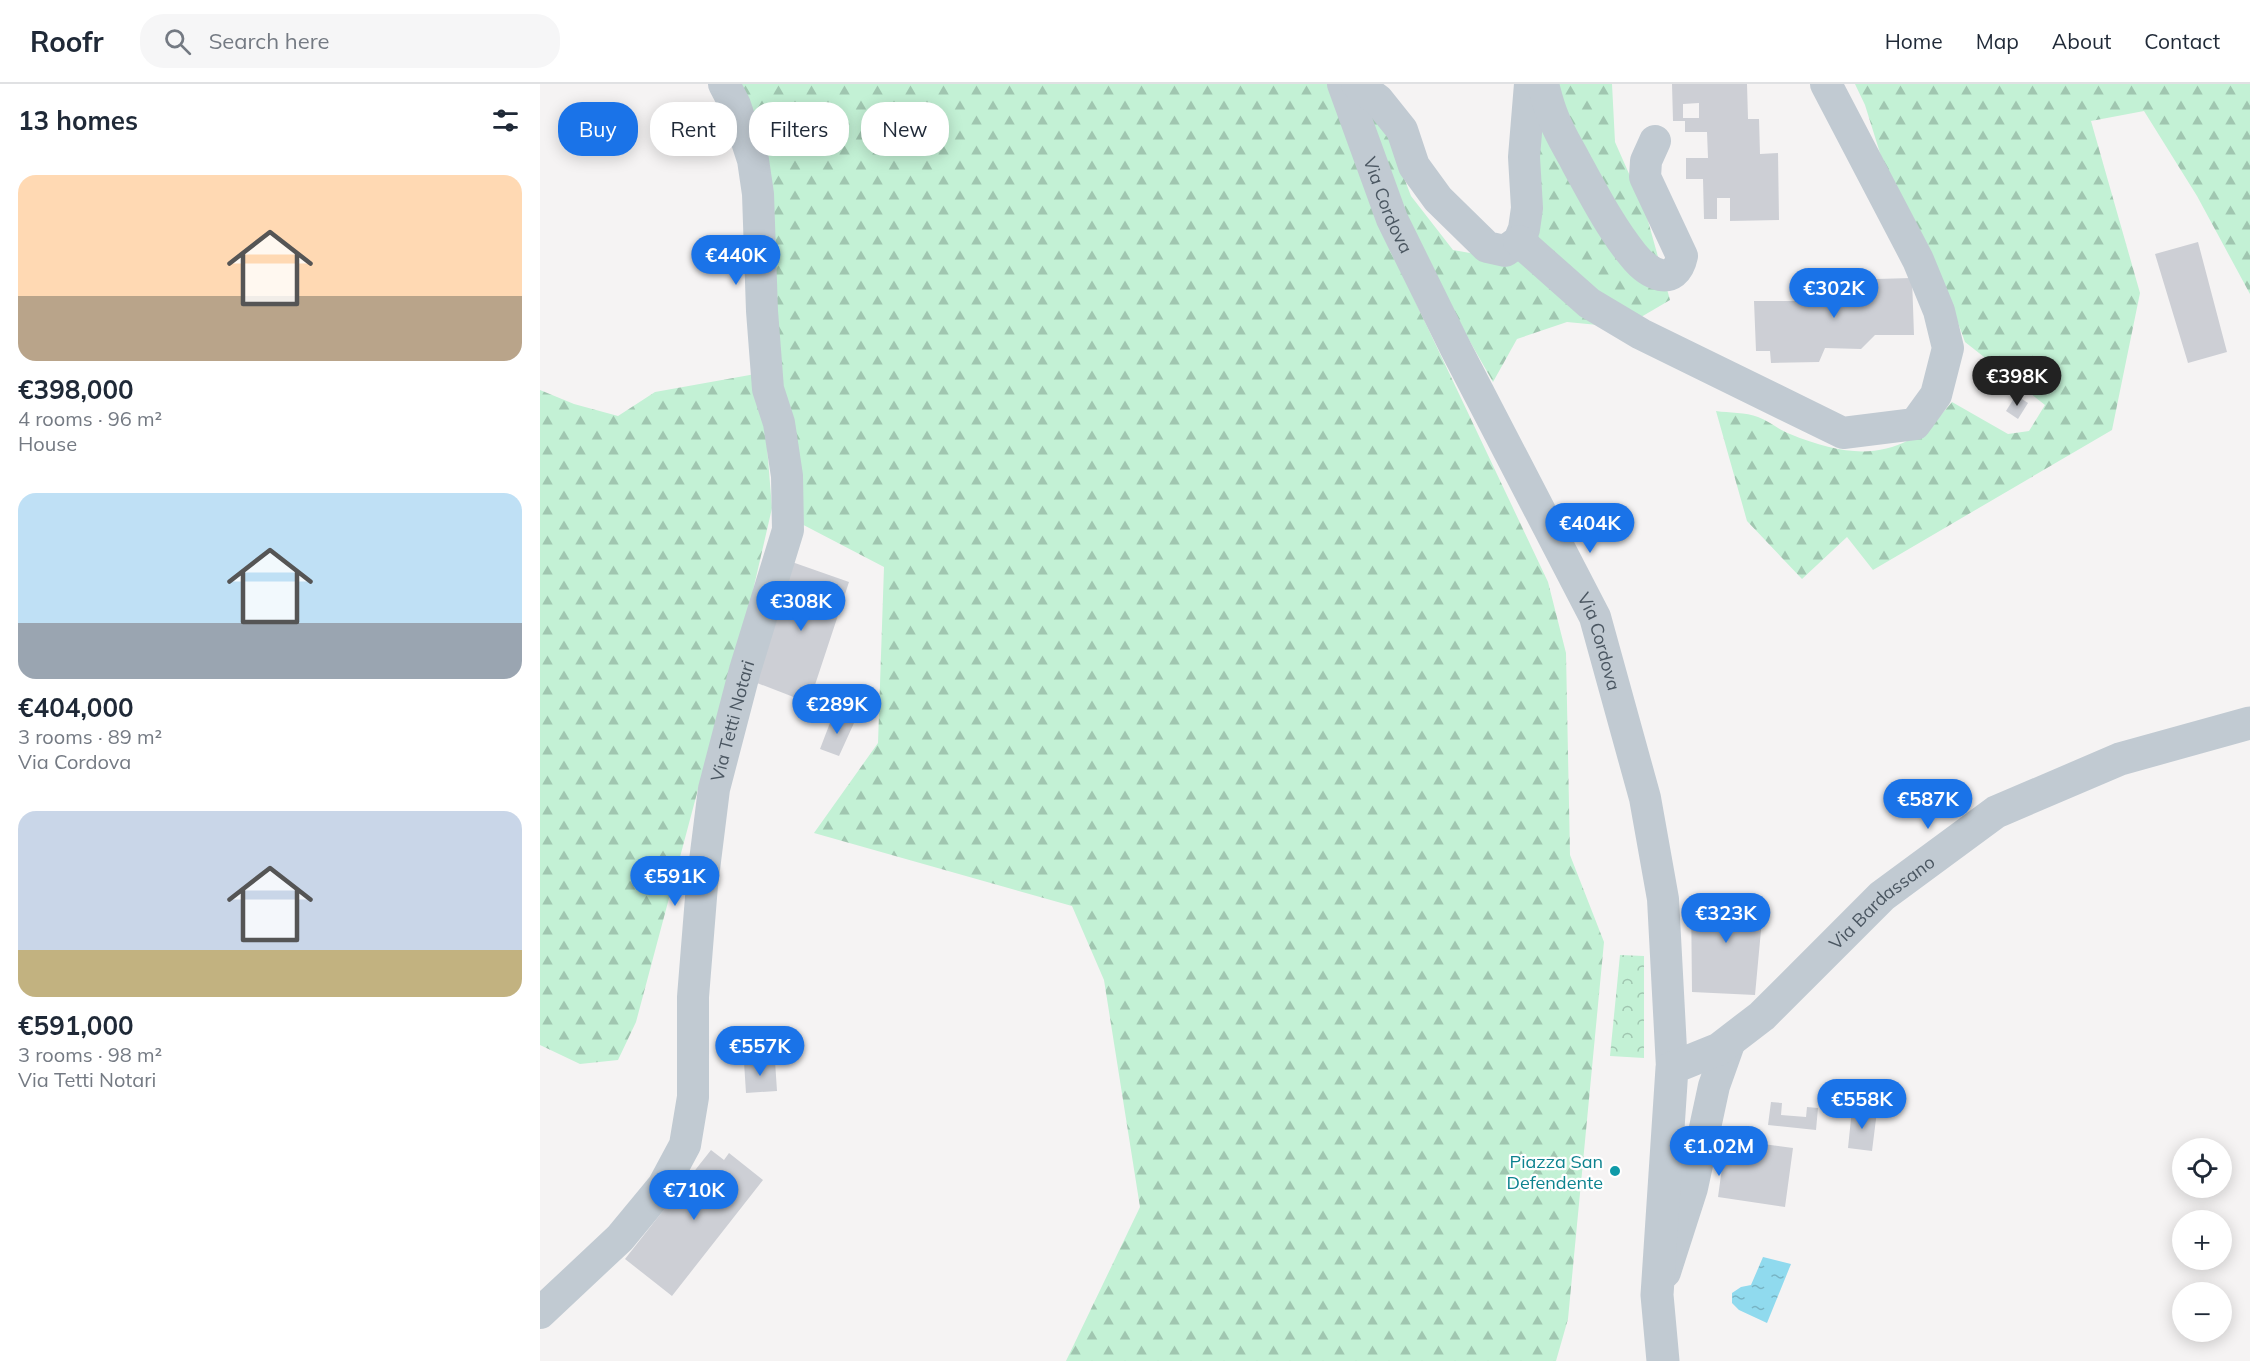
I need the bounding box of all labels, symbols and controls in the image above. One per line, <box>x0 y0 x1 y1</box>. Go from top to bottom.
search box <box>140 14 560 68</box>
text: Roofr <box>30 24 104 59</box>
icon: search <box>161 25 194 58</box>
text: Search here <box>209 27 330 55</box>
text: Home <box>1885 28 1943 54</box>
text: Map <box>1976 28 2019 54</box>
text: About <box>2052 28 2111 54</box>
text: Contact <box>2144 28 2220 54</box>
chip: Buy <box>558 102 638 156</box>
chip: Rent <box>650 102 737 156</box>
chip: Filters <box>749 102 849 156</box>
chip: New <box>861 102 949 156</box>
text: 13 homes <box>18 104 138 137</box>
icon: filters <box>489 104 522 137</box>
street label: Via Cordova <box>1359 153 1418 257</box>
icon: home <box>216 214 324 322</box>
pin: €440K <box>694 235 778 286</box>
text: €440K <box>705 242 767 267</box>
pin: €302K <box>1792 268 1876 319</box>
text: €302K <box>1803 275 1865 300</box>
pin: €398K <box>1975 356 2059 407</box>
text: €398K <box>1986 363 2048 388</box>
text: €398,000 <box>18 373 134 406</box>
text: 4 rooms · 96 m² <box>18 406 162 431</box>
text: House <box>18 431 77 456</box>
pin: €404K <box>1548 503 1632 554</box>
text: €404K <box>1559 510 1621 535</box>
icon: home <box>216 532 324 640</box>
pin: €308K <box>759 581 843 632</box>
text: €308K <box>770 588 832 613</box>
street label: Via Cordova <box>1573 588 1626 693</box>
street label: Via Tetti Notari <box>705 657 759 784</box>
pin: €289K <box>795 684 879 735</box>
text: €404,000 <box>18 691 134 724</box>
text: €289K <box>806 691 868 716</box>
text: 3 rooms · 89 m² <box>18 724 162 749</box>
text: Via Cordova <box>18 749 131 774</box>
pin: €587K <box>1886 779 1970 830</box>
text: €587K <box>1897 786 1959 811</box>
icon: home <box>216 850 324 958</box>
street label: Via Bardassano <box>1824 850 1939 954</box>
pin: €591K <box>633 856 717 907</box>
text: €591K <box>644 863 706 888</box>
pin: €323K <box>1684 893 1768 944</box>
text: €323K <box>1695 900 1757 925</box>
text: €591,000 <box>18 1009 134 1042</box>
pin: €557K <box>718 1026 802 1077</box>
text: €557K <box>729 1033 791 1058</box>
text: 3 rooms · 98 m² <box>18 1042 162 1067</box>
text: Via Tetti Notari <box>18 1067 156 1092</box>
pin: €558K <box>1820 1079 1904 1130</box>
text: €558K <box>1831 1086 1893 1111</box>
pin: €1.02M <box>1670 1126 1768 1177</box>
text: €1.02M <box>1684 1133 1754 1158</box>
map controls <box>2172 1138 2232 1342</box>
button: locate <box>2172 1138 2232 1198</box>
place label: Piazza San Defendente <box>1506 1150 1603 1194</box>
marker: Piazza San Defendente <box>1608 1164 1622 1178</box>
pin: €710K <box>652 1170 736 1221</box>
text: €710K <box>663 1177 725 1202</box>
button: + <box>2172 1210 2232 1270</box>
button: − <box>2172 1282 2232 1342</box>

